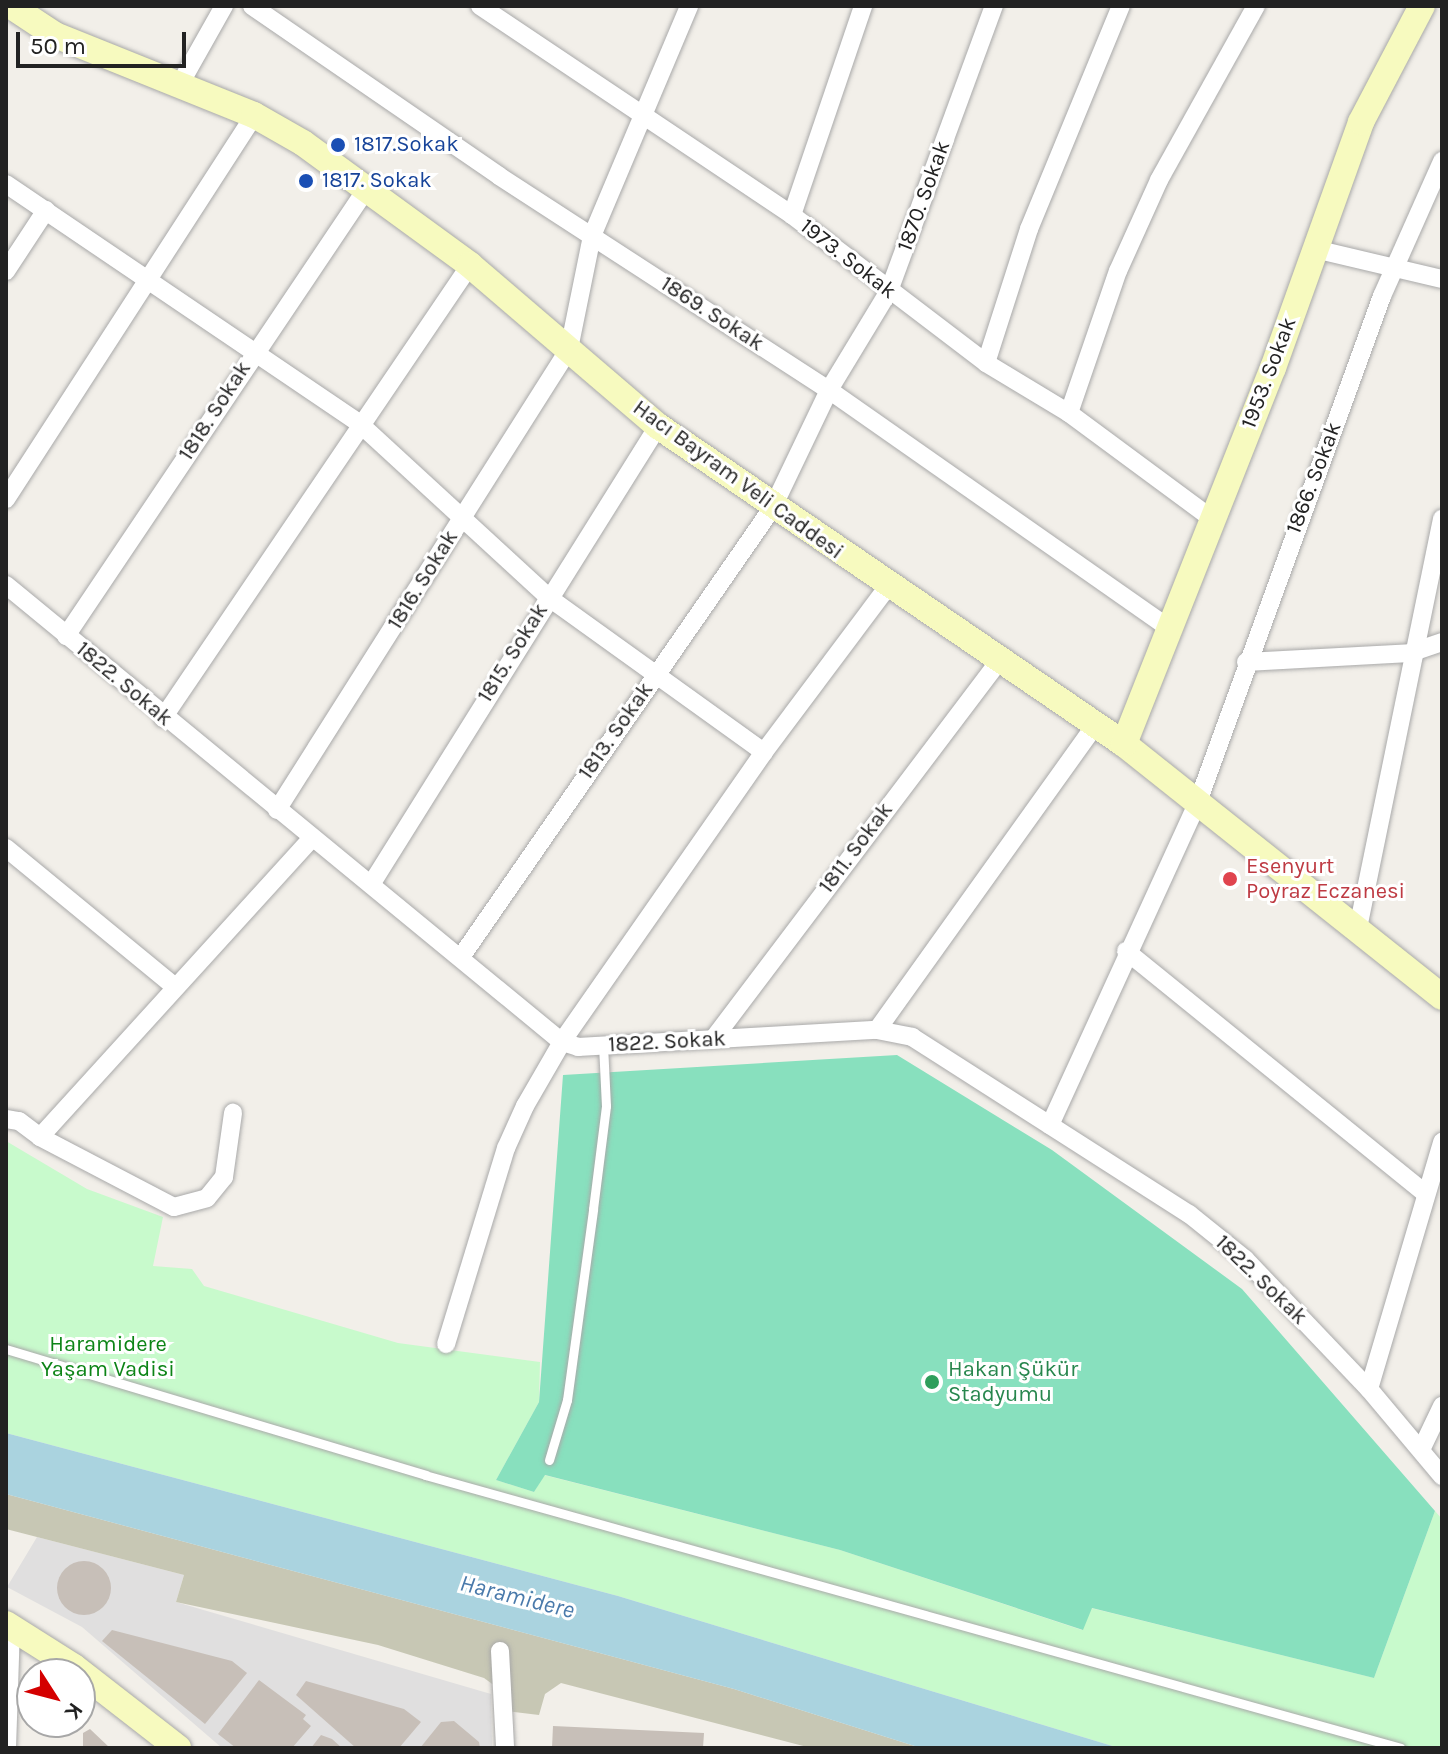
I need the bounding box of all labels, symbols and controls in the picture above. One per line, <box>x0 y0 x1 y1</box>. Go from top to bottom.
scale bar <box>20 16 190 66</box>
text: 50 m <box>30 32 86 60</box>
place label: 1817.Sokak <box>354 132 459 158</box>
marker: 1817.Sokak <box>329 136 347 154</box>
street label: 1870. Sokak <box>892 137 956 255</box>
place label: 1817. Sokak <box>322 168 432 194</box>
marker: 1817. Sokak <box>297 172 315 190</box>
street label: 1973. Sokak <box>795 213 901 305</box>
street label: 1869. Sokak <box>656 271 768 357</box>
street label: 1953. Sokak <box>1236 314 1302 432</box>
street label: 1818. Sokak <box>173 356 257 466</box>
street label: Hacı Bayram Veli Caddesi <box>628 395 848 565</box>
street label: 1866. Sokak <box>1281 418 1347 538</box>
street label: 1816. Sokak <box>382 525 464 635</box>
street label: 1815. Sokak <box>472 599 554 707</box>
street label: 1822. Sokak <box>70 636 178 732</box>
street label: 1813. Sokak <box>573 677 659 785</box>
street label: 1811. Sokak <box>813 797 899 899</box>
place label: Esenyurt Poyraz Eczanesi <box>1246 853 1405 904</box>
marker: Esenyurt Poyraz Eczanesi <box>1221 870 1239 888</box>
street label: 1822. Sokak <box>608 1026 726 1058</box>
street label: 1822. Sokak <box>1210 1230 1312 1330</box>
park label: Haramidere Yaşam Vadisi <box>41 1331 175 1382</box>
place label: Hakan Şükür Stadyumu <box>948 1356 1078 1408</box>
marker: Hakan Şükür Stadyumu <box>923 1373 941 1391</box>
water label: Haramidere <box>457 1569 577 1625</box>
north arrow <box>16 1658 96 1738</box>
text: K <box>59 1697 89 1724</box>

